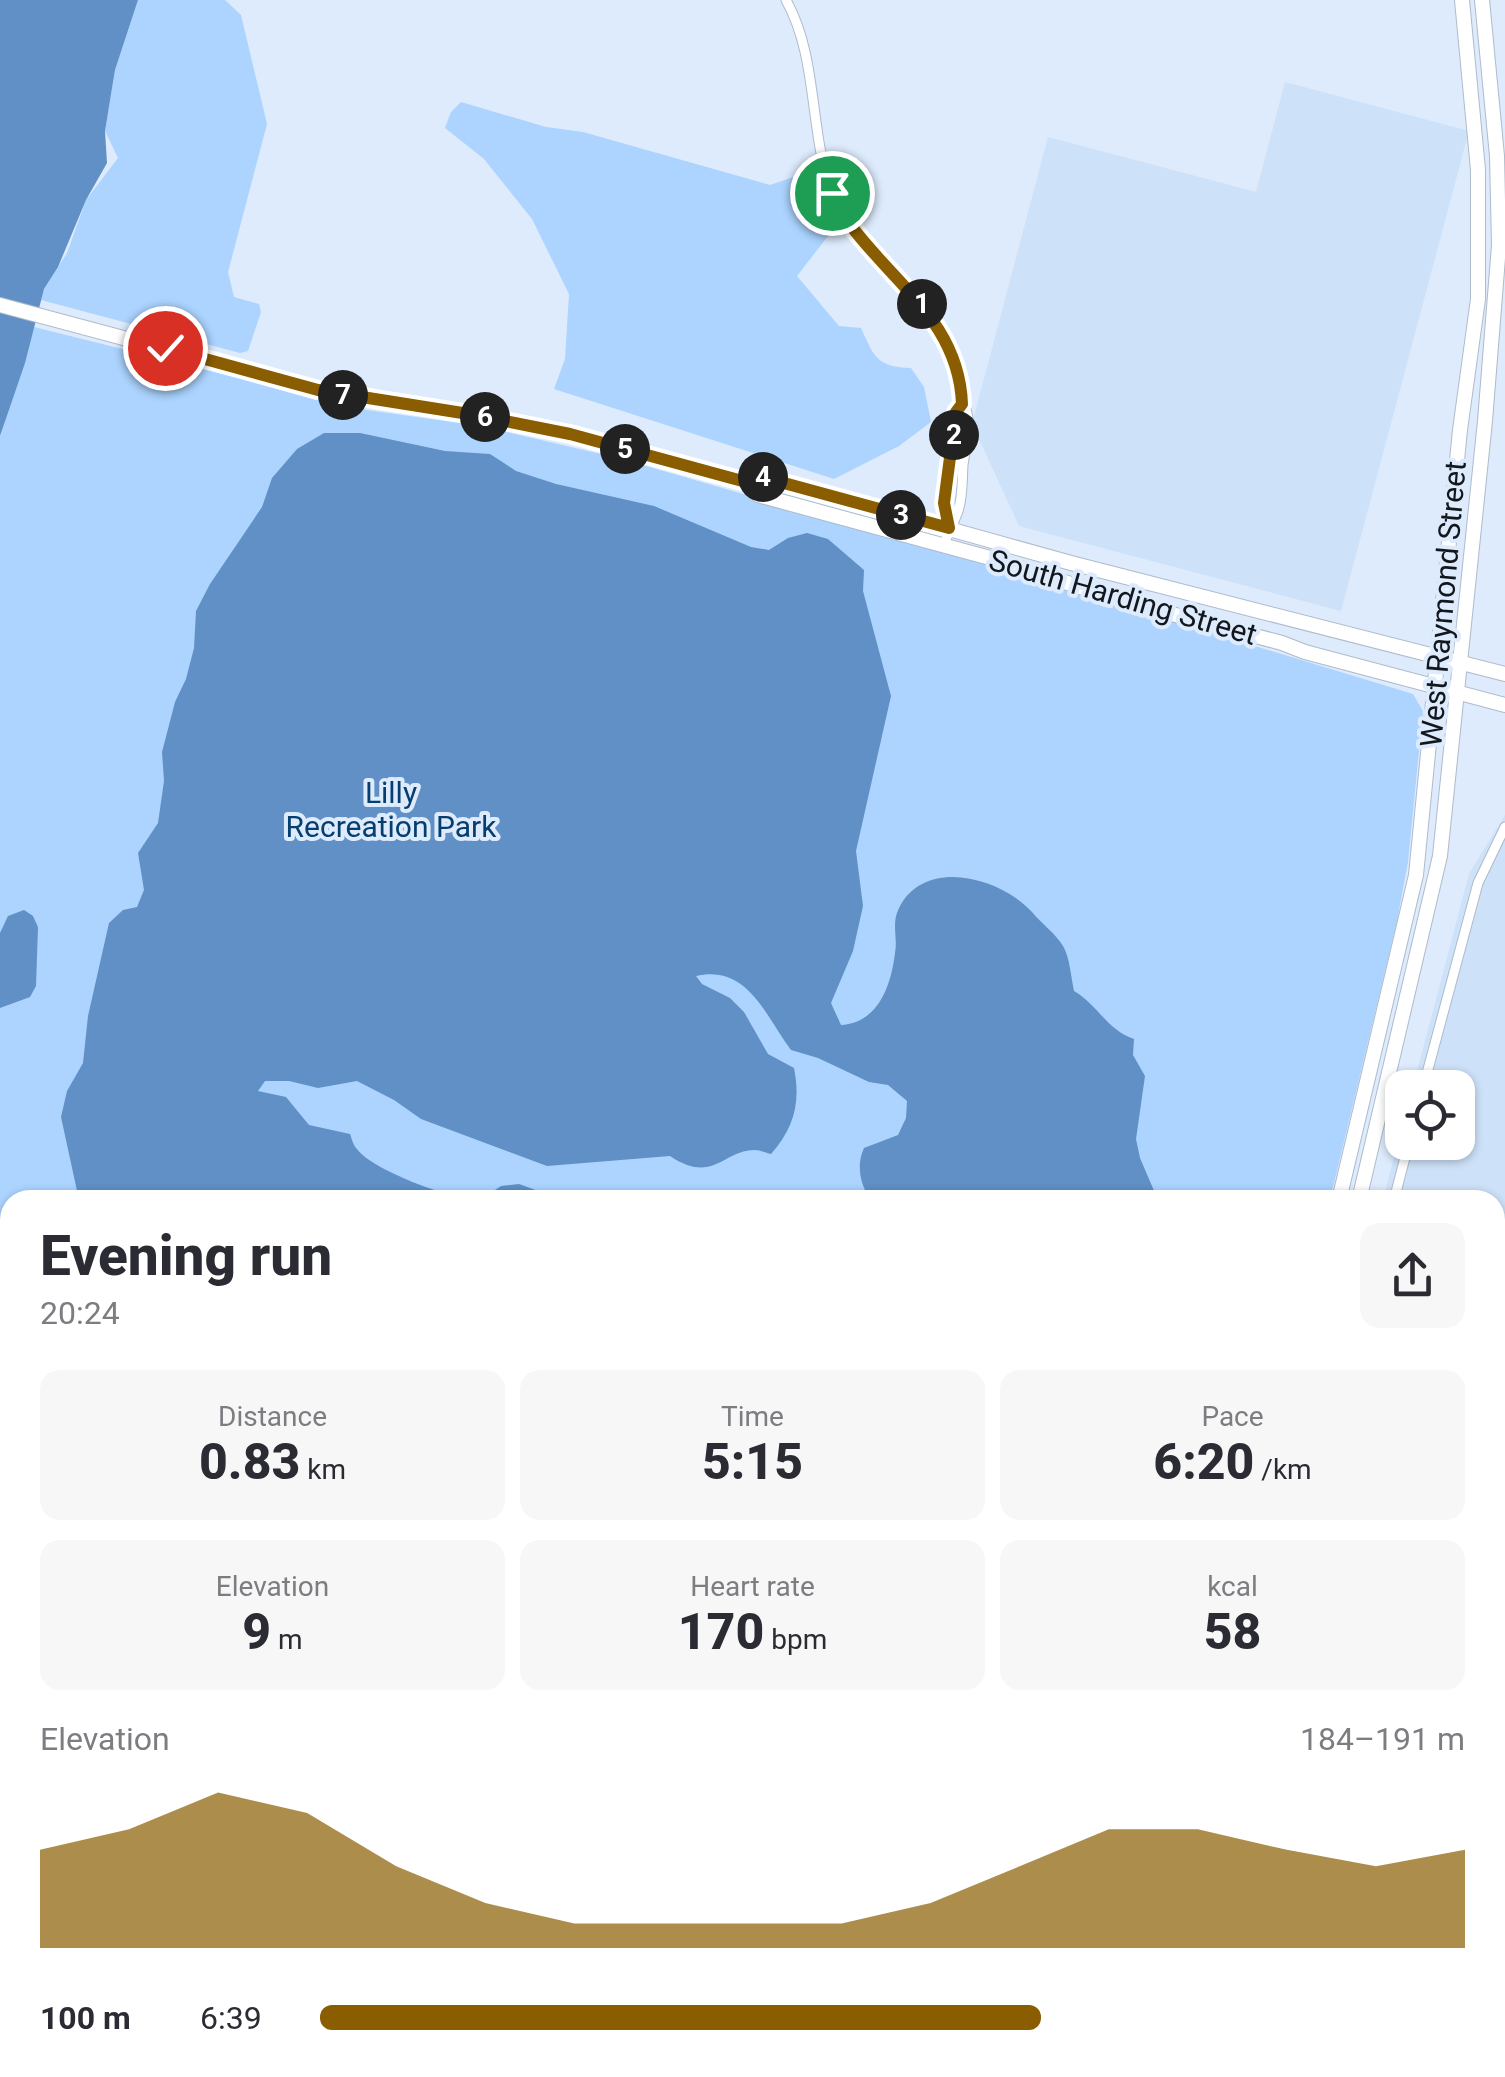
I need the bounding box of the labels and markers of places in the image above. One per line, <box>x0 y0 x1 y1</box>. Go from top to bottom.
pin <box>790 151 875 236</box>
pin: 1 <box>897 279 947 329</box>
pin <box>123 306 208 391</box>
pin: 7 <box>318 370 368 420</box>
pin: 6 <box>460 392 510 442</box>
pin: 2 <box>929 410 979 460</box>
pin: 5 <box>600 424 650 474</box>
pin: 4 <box>738 452 788 502</box>
pin: 3 <box>876 490 926 540</box>

